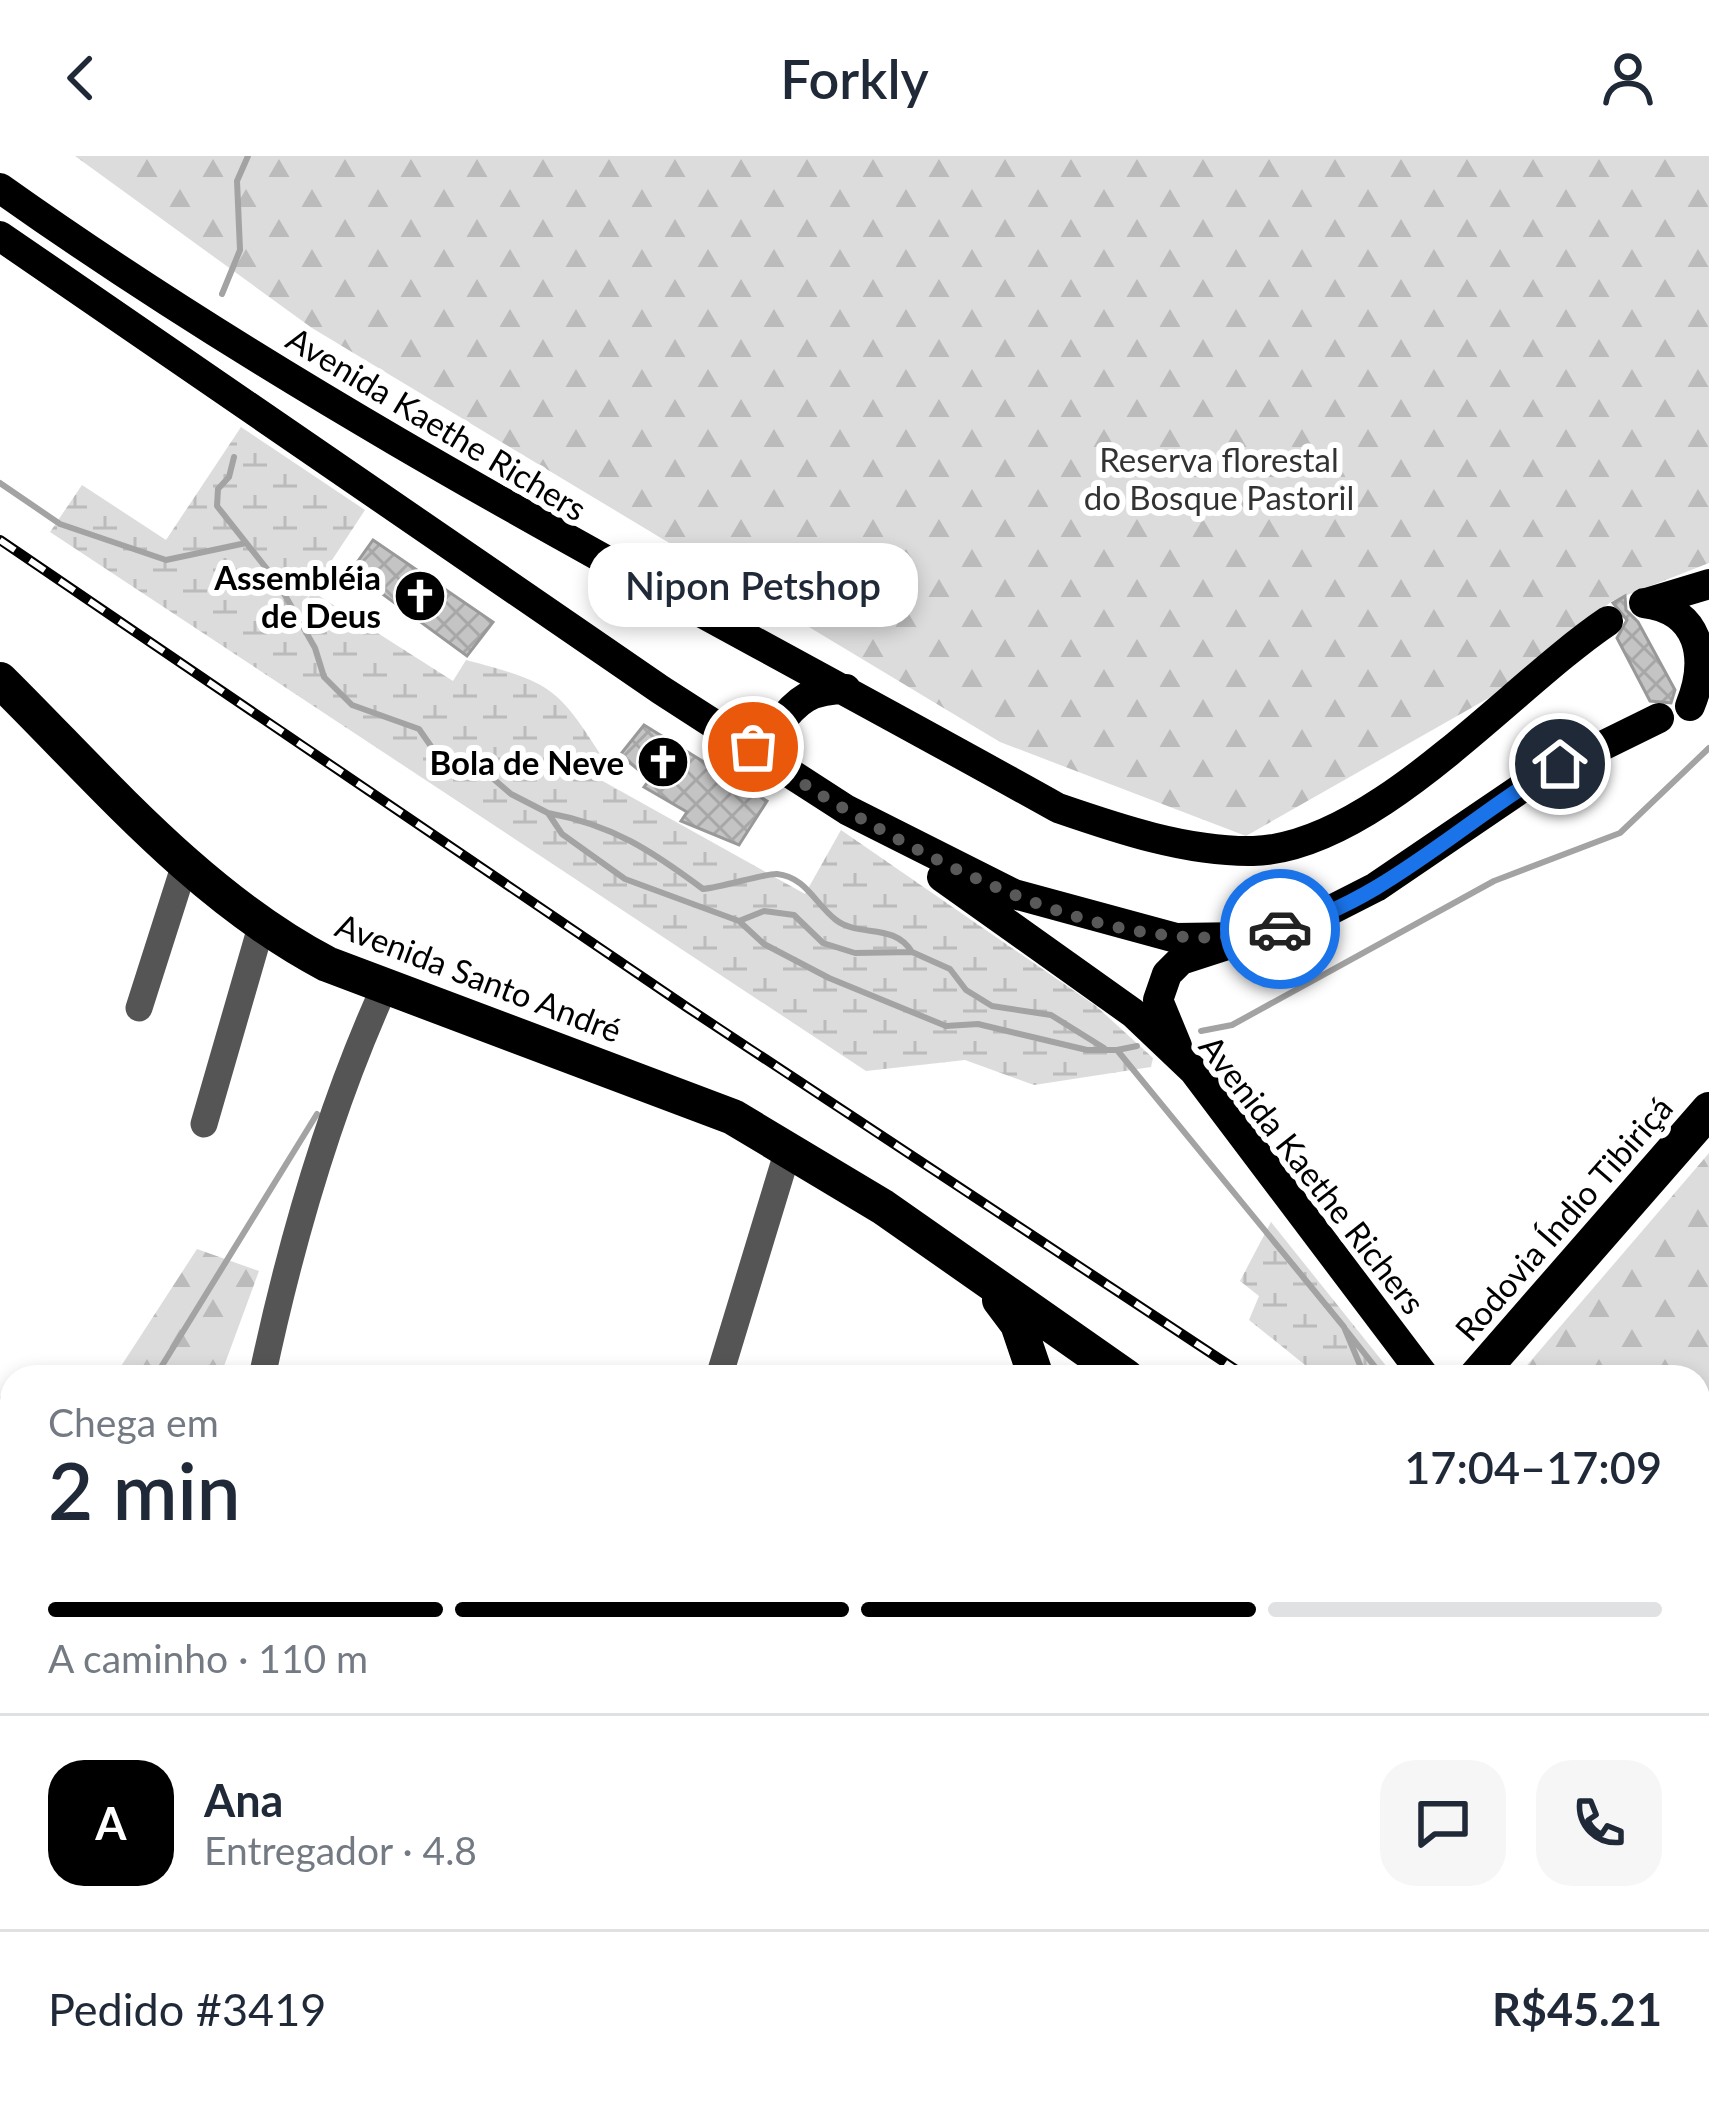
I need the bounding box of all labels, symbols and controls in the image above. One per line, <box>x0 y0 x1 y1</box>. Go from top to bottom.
icon: back <box>48 45 114 111</box>
icon: person <box>1595 45 1661 111</box>
text: Forkly <box>780 46 929 111</box>
street label: Avenida Kaethe Richers <box>280 318 594 528</box>
park label: Reserva florestal do Bosque Pastoril <box>1084 439 1354 517</box>
callout: Nipon Petshop <box>588 543 918 627</box>
place label: Assembléia de Deus <box>213 557 381 635</box>
text: Nipon Petshop <box>625 562 881 608</box>
church icon: Assembléia de Deus <box>392 568 448 624</box>
pin <box>702 696 804 798</box>
pin <box>1509 713 1611 815</box>
icon: bag <box>720 714 786 780</box>
icon: home <box>1527 731 1593 797</box>
church icon: Bola de Neve <box>635 734 691 790</box>
place label: Bola de Neve <box>430 742 624 782</box>
courier <box>1220 869 1340 989</box>
icon: car <box>1247 896 1313 962</box>
street label: Avenida Santo André <box>331 904 627 1050</box>
street label: Avenida Kaethe Richers <box>1192 1027 1434 1321</box>
street label: Rodovia Índio Tibiriçá <box>1446 1088 1680 1348</box>
text: Chega em <box>48 1399 219 1445</box>
text: 17:04–17:09 <box>1404 1440 1662 1494</box>
text: 2 min <box>48 1443 241 1537</box>
text: A caminho · 110 m <box>48 1635 368 1681</box>
button: chat <box>1380 1760 1506 1886</box>
button: phone <box>1536 1760 1662 1886</box>
text: Ana <box>204 1773 283 1827</box>
text: A <box>95 1796 127 1850</box>
text: Entregador · 4.8 <box>204 1827 477 1873</box>
text: Pedido #3419 <box>48 1982 326 2036</box>
text: R$45.21 <box>1492 1982 1662 2036</box>

